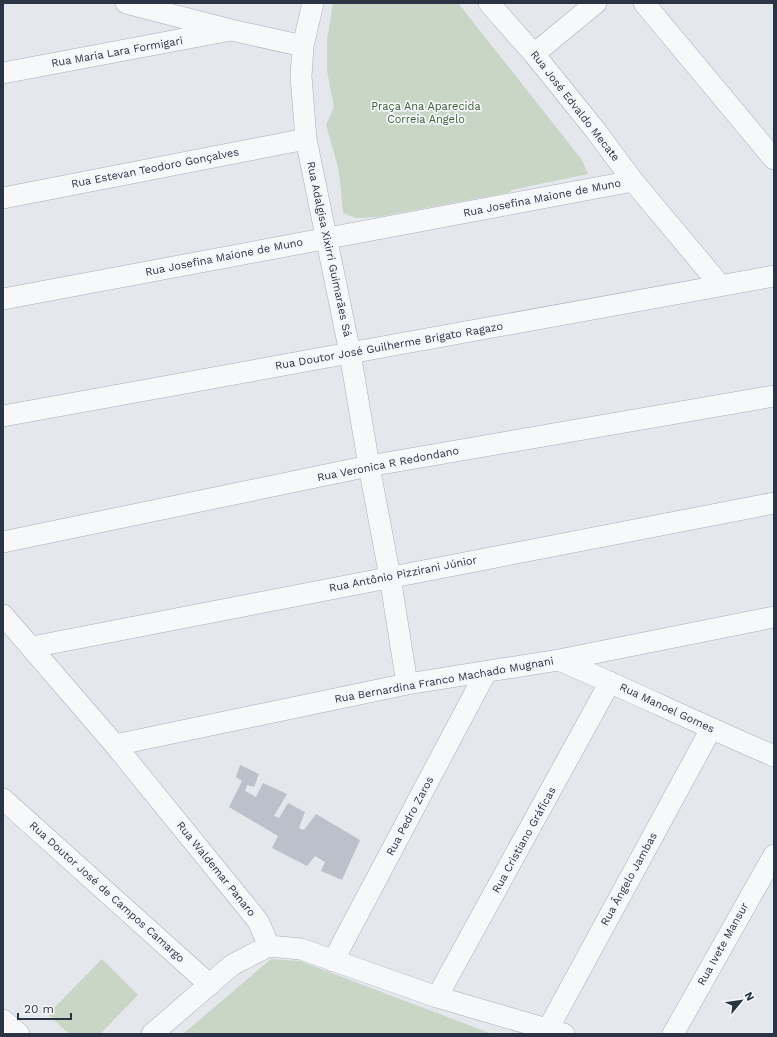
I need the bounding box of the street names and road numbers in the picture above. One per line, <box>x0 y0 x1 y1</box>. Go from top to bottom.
street label: Rua Maria Lara Formigari <box>50 34 184 70</box>
street label: Rua José Edvaldo Mecate <box>528 48 622 164</box>
street label: Rua Estevan Teodoro Gonçalves <box>70 145 240 191</box>
street label: Rua Adalgisa Xixirri Guimarães Sá <box>304 160 354 338</box>
street label: Rua Josefina Maione de Muno <box>462 176 622 220</box>
street label: Rua Josefina Maione de Muno <box>144 235 304 279</box>
street label: Rua Doutor José Guilherme Brigato Ragazo <box>274 320 504 372</box>
street label: Rua Veronica R Redondano <box>316 444 460 484</box>
street label: Rua Antônio Pizzirani Júnior <box>328 553 479 595</box>
street label: Rua Bernardina Franco Machado Mugnani <box>333 654 555 706</box>
street label: Rua Manoel Gomes <box>618 680 717 736</box>
street label: Rua Pedro Zaros <box>384 774 437 858</box>
street label: Rua Cristiano Gráficas <box>489 785 559 895</box>
street label: Rua Doutor José de Campos Camargo <box>27 819 187 965</box>
street label: Rua Waldemar Panaro <box>174 819 258 919</box>
street label: Rua Ângelo Jambas <box>597 829 660 928</box>
street label: Rua Ivete Mansur <box>695 900 751 988</box>

